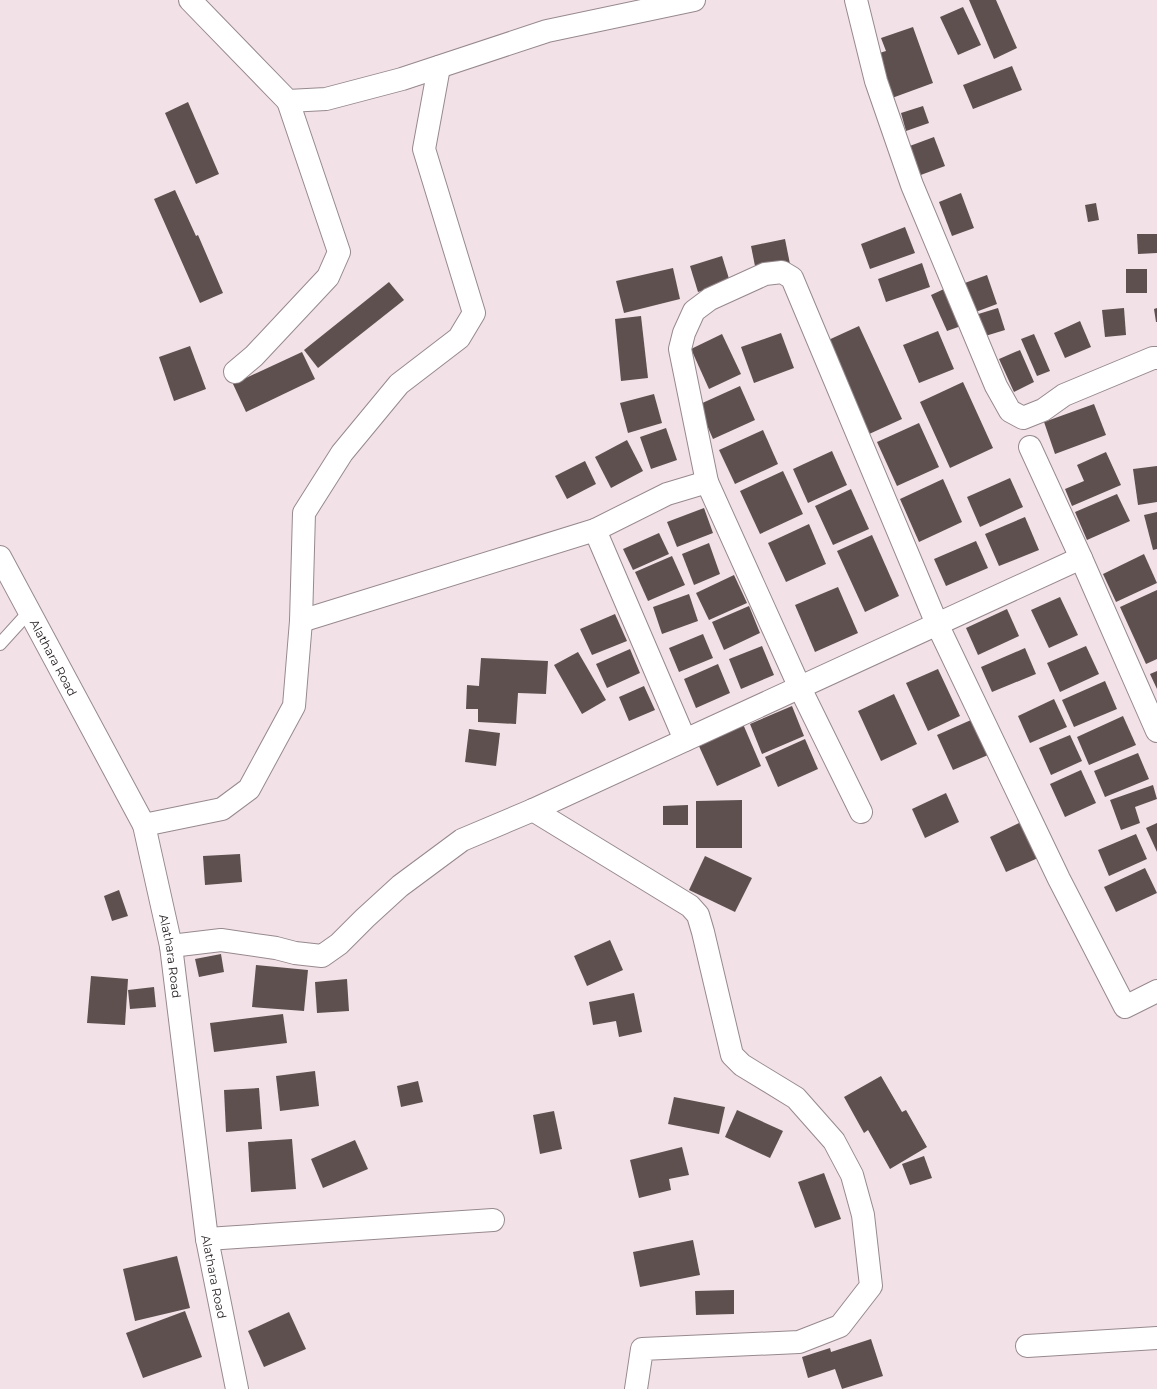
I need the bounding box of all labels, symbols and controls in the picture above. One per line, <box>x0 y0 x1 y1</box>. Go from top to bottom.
street label: Alathara Road <box>27 616 81 698</box>
street label: Alathara Road <box>157 912 185 999</box>
street label: Alathara Road <box>199 1234 230 1320</box>

